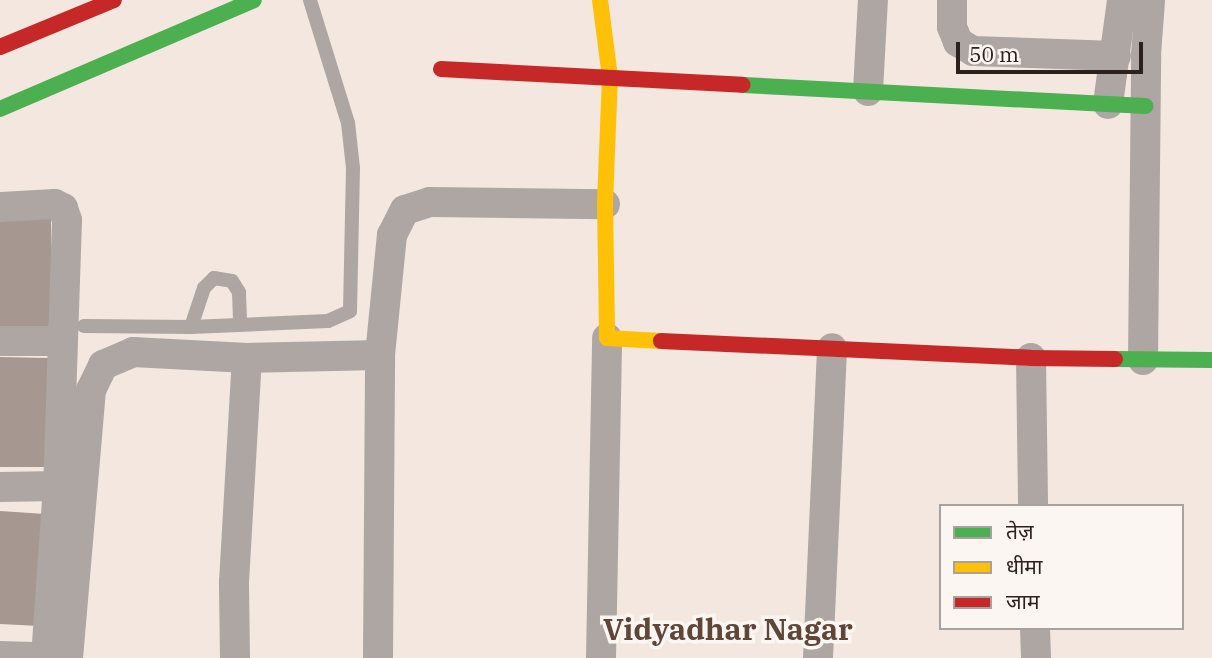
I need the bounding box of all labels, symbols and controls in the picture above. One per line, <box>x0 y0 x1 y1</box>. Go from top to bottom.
scale bar <box>960 28 1147 72</box>
text: 50 m <box>969 40 1019 68</box>
legend <box>939 504 1184 630</box>
text: तेज़ <box>1006 517 1034 545</box>
text: धीमा <box>1006 552 1042 580</box>
text: जाम <box>1006 587 1040 615</box>
district label: Vidyadhar Nagar <box>603 611 853 647</box>

